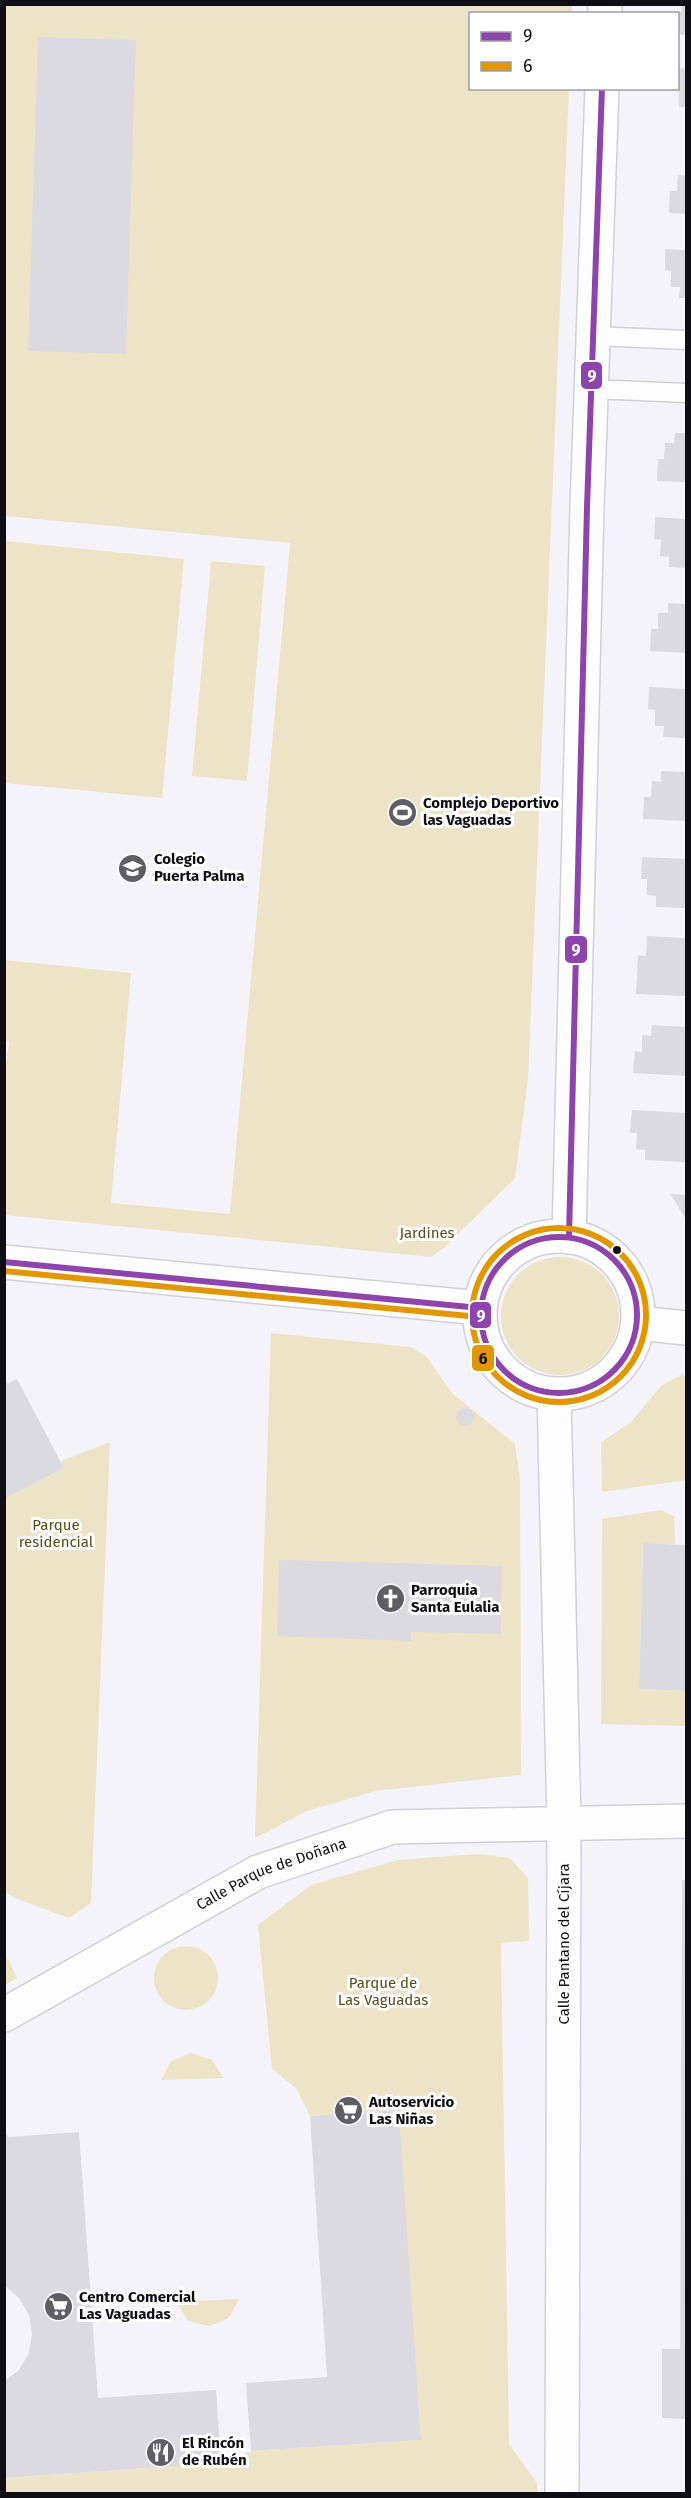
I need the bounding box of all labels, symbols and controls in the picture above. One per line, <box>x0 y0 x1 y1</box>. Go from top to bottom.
legend <box>469 12 679 90</box>
text: 9 <box>523 25 532 47</box>
text: 6 <box>523 55 533 77</box>
line badge: 9 <box>580 361 603 390</box>
text: 9 <box>588 366 597 385</box>
place label: Complejo Deportivo las Vaguadas <box>423 794 559 829</box>
sports icon: Complejo Deportivo las Vaguadas <box>386 796 418 828</box>
place label: Colegio Puerta Palma <box>154 850 245 885</box>
school or university icon: Colegio Puerta Palma <box>117 852 149 884</box>
line badge: 9 <box>564 935 588 964</box>
text: 9 <box>572 940 581 959</box>
park label: Jardines <box>399 1224 455 1242</box>
unlabelled marker <box>611 1244 623 1256</box>
line badge: 9 <box>469 1301 492 1329</box>
text: 9 <box>477 1306 486 1325</box>
line badge: 6 <box>471 1344 495 1372</box>
text: 6 <box>478 1349 488 1368</box>
park label: Parque residencial <box>19 1516 94 1551</box>
place label: Parroquia Santa Eulalia <box>411 1581 499 1616</box>
church icon: Parroquia Santa Eulalia <box>374 1583 406 1615</box>
street label: Calle Parque de Doñana <box>193 1834 349 1914</box>
street label: Calle Pantano del Cíjara <box>555 1863 573 2025</box>
park label: Parque de Las Vaguadas <box>338 1974 428 2009</box>
place label: Autoservicio Las Niñas <box>368 2093 455 2128</box>
supermarket icon: Autoservicio Las Niñas <box>332 2095 364 2127</box>
place label: Centro Comercial Las Vaguadas <box>79 2288 196 2323</box>
supermarket icon: Centro Comercial Las Vaguadas <box>42 2290 74 2322</box>
place label: El Rincón de Rubén <box>182 2434 247 2469</box>
restaurant icon: El Rincón de Rubén <box>145 2436 177 2468</box>

